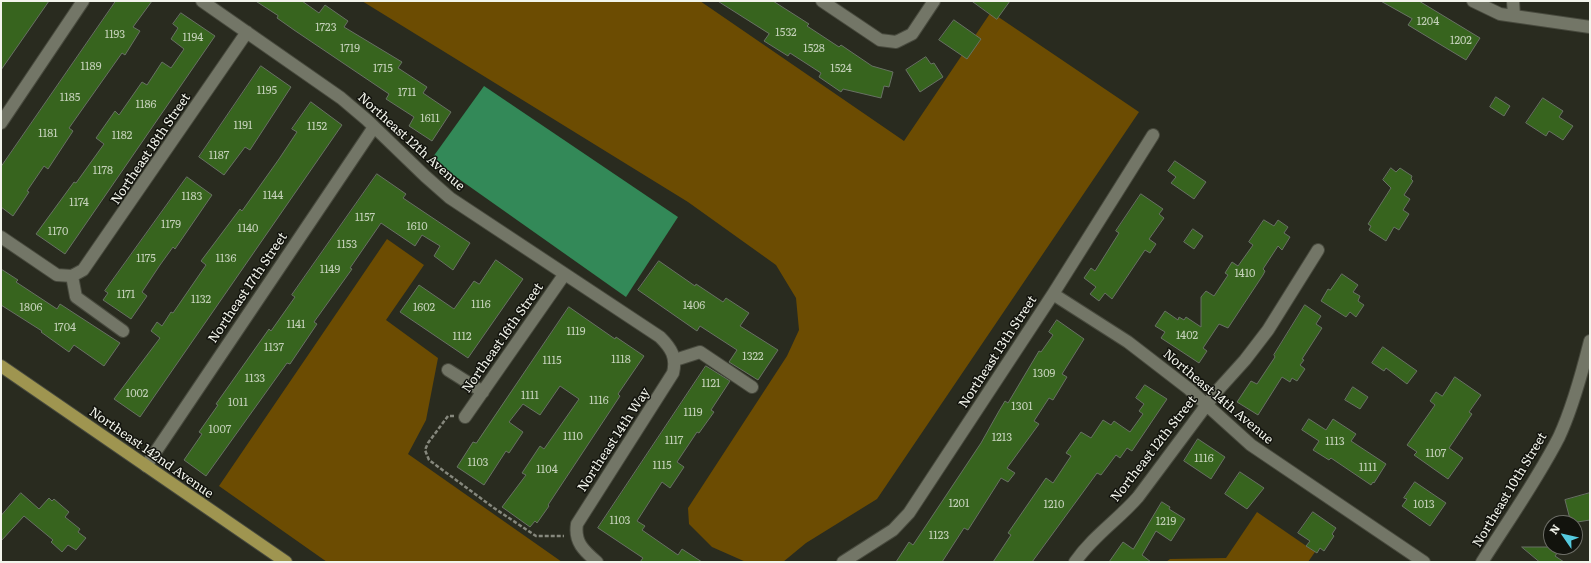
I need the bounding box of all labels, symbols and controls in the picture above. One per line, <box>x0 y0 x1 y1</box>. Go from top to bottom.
house number: 1204 <box>1417 15 1439 29</box>
house number: 1723 <box>315 21 337 35</box>
house number: 1532 <box>775 26 797 40</box>
house number: 1193 <box>105 28 125 42</box>
house number: 1194 <box>183 31 203 45</box>
house number: 1202 <box>1450 34 1472 48</box>
house number: 1719 <box>340 42 360 56</box>
house number: 1528 <box>803 42 825 56</box>
house number: 1189 <box>81 60 101 74</box>
house number: 1715 <box>373 62 393 76</box>
house number: 1524 <box>830 62 852 76</box>
house number: 1195 <box>257 84 277 98</box>
house number: 1711 <box>398 86 416 100</box>
street label: Northeast 18th Street <box>108 90 194 208</box>
street label: Northeast 12th Avenue <box>354 90 468 194</box>
house number: 1185 <box>60 91 80 105</box>
house number: 1186 <box>136 98 156 112</box>
house number: 1611 <box>420 112 440 126</box>
house number: 1191 <box>233 119 253 133</box>
house number: 1152 <box>307 120 327 134</box>
house number: 1181 <box>38 127 58 141</box>
house number: 1182 <box>112 129 132 143</box>
house number: 1187 <box>209 149 229 163</box>
house number: 1178 <box>93 164 113 178</box>
house number: 1144 <box>263 189 283 203</box>
house number: 1183 <box>182 190 202 204</box>
house number: 1174 <box>69 196 89 210</box>
house number: 1157 <box>355 211 375 225</box>
house number: 1179 <box>161 218 181 232</box>
house number: 1610 <box>406 220 428 234</box>
house number: 1140 <box>238 222 258 236</box>
house number: 1170 <box>48 225 68 239</box>
street label: Northeast 17th Street <box>205 230 291 346</box>
house number: 1153 <box>337 238 357 252</box>
house number: 1175 <box>136 252 156 266</box>
house number: 1136 <box>216 252 236 266</box>
house number: 1149 <box>320 263 340 277</box>
house number: 1410 <box>1235 267 1255 281</box>
street label: Northeast 16th Street <box>459 280 547 396</box>
house number: 1171 <box>117 288 135 302</box>
house number: 1132 <box>191 293 211 307</box>
street label: Northeast 13th Street <box>956 293 1040 411</box>
house number: 1116 <box>471 298 491 312</box>
house number: 1406 <box>683 299 705 313</box>
house number: 1806 <box>20 301 42 315</box>
house number: 1602 <box>413 301 435 315</box>
house number: 1141 <box>286 318 306 332</box>
house number: 1704 <box>54 321 76 335</box>
house number: 1119 <box>566 325 586 339</box>
house number: 1402 <box>1176 329 1198 343</box>
house number: 1112 <box>452 330 472 344</box>
house number: 1137 <box>264 341 284 355</box>
street label: Northeast 14th Avenue <box>1160 346 1276 448</box>
house number: 1322 <box>742 350 764 364</box>
house number: 1118 <box>611 353 631 367</box>
house number: 1115 <box>542 354 562 368</box>
house number: 1309 <box>1033 367 1055 381</box>
house number: 1133 <box>245 372 265 386</box>
house number: 1121 <box>701 377 721 391</box>
street label: Northeast 14th Way <box>575 385 653 495</box>
house number: 1002 <box>126 387 148 401</box>
house number: 1111 <box>521 389 539 403</box>
street label: Northeast 12th Street <box>1108 393 1200 505</box>
house number: 1116 <box>589 394 609 408</box>
house number: 1011 <box>228 396 248 410</box>
house number: 1301 <box>1011 400 1033 414</box>
street label: Northeast 142nd Avenue <box>86 404 216 502</box>
house number: 1119 <box>683 406 703 420</box>
house number: 1007 <box>209 423 231 437</box>
house number: 1110 <box>563 430 583 444</box>
street label: Northeast 10th Street <box>1470 430 1550 550</box>
house number: 1213 <box>992 431 1012 445</box>
house number: 1117 <box>665 434 683 448</box>
house number: 1113 <box>1325 435 1345 449</box>
house number: 1107 <box>1426 447 1446 461</box>
house number: 1116 <box>1194 452 1214 466</box>
house number: 1103 <box>467 456 489 470</box>
house number: 1115 <box>652 459 672 473</box>
house number: 1111 <box>1359 461 1377 475</box>
house number: 1104 <box>536 463 558 477</box>
house number: 1201 <box>949 497 969 511</box>
house number: 1210 <box>1044 498 1064 512</box>
house number: 1013 <box>1413 498 1435 512</box>
house number: 1103 <box>609 514 631 528</box>
house number: 1219 <box>1156 515 1176 529</box>
north arrow <box>1543 515 1583 555</box>
text: N <box>1545 521 1563 537</box>
house number: 1123 <box>929 529 949 543</box>

